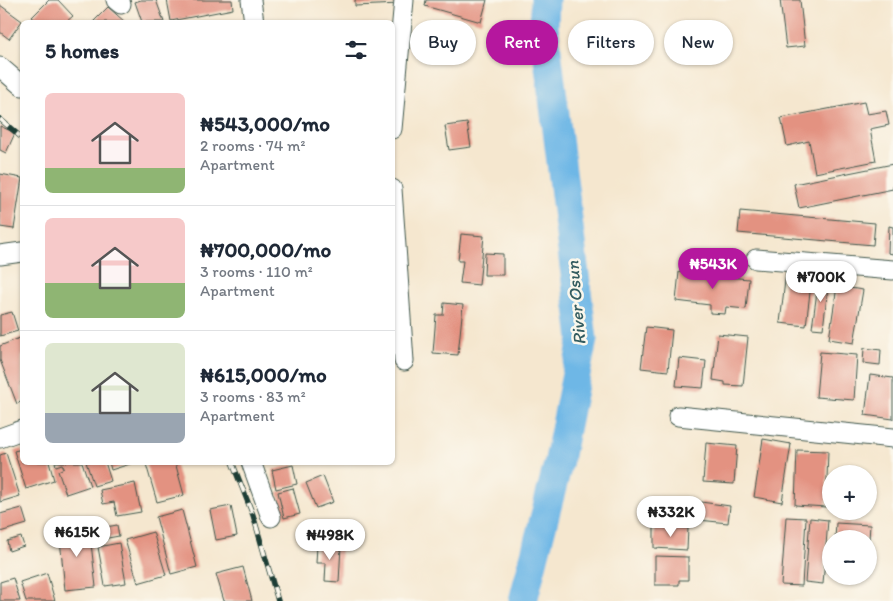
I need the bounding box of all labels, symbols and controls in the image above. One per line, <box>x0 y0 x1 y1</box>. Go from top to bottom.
chip: Buy <box>410 20 476 65</box>
chip: Rent <box>486 20 558 65</box>
chip: Filters <box>568 20 654 65</box>
chip: New <box>664 20 733 65</box>
icon: filters <box>342 36 370 64</box>
text: 5 homes <box>45 38 119 63</box>
text: ₦543,000/mo <box>200 111 330 136</box>
icon: home <box>85 113 145 173</box>
text: 2 rooms · 74 m² <box>200 136 305 155</box>
text: Apartment <box>200 155 275 174</box>
text: ₦700,000/mo <box>200 237 331 262</box>
icon: home <box>85 238 145 298</box>
pin: ₦543K <box>678 248 748 290</box>
text: ₦543K <box>689 254 737 273</box>
water label: River Osun <box>561 259 591 346</box>
pin: ₦700K <box>786 260 856 303</box>
text: 3 rooms · 110 m² <box>200 262 313 281</box>
text: ₦700K <box>797 267 845 286</box>
text: Apartment <box>200 281 275 300</box>
text: ₦615,000/mo <box>200 362 327 387</box>
icon: home <box>85 363 145 423</box>
text: 3 rooms · 83 m² <box>200 387 306 406</box>
text: Apartment <box>200 406 275 425</box>
map controls <box>822 465 877 585</box>
button: + <box>822 465 877 520</box>
pin: ₦332K <box>636 496 706 538</box>
text: ₦332K <box>648 502 694 521</box>
pin: ₦615K <box>42 516 112 558</box>
pin: ₦498K <box>295 518 365 561</box>
text: ₦615K <box>54 522 100 541</box>
text: ₦498K <box>306 525 354 544</box>
button: − <box>822 530 877 585</box>

